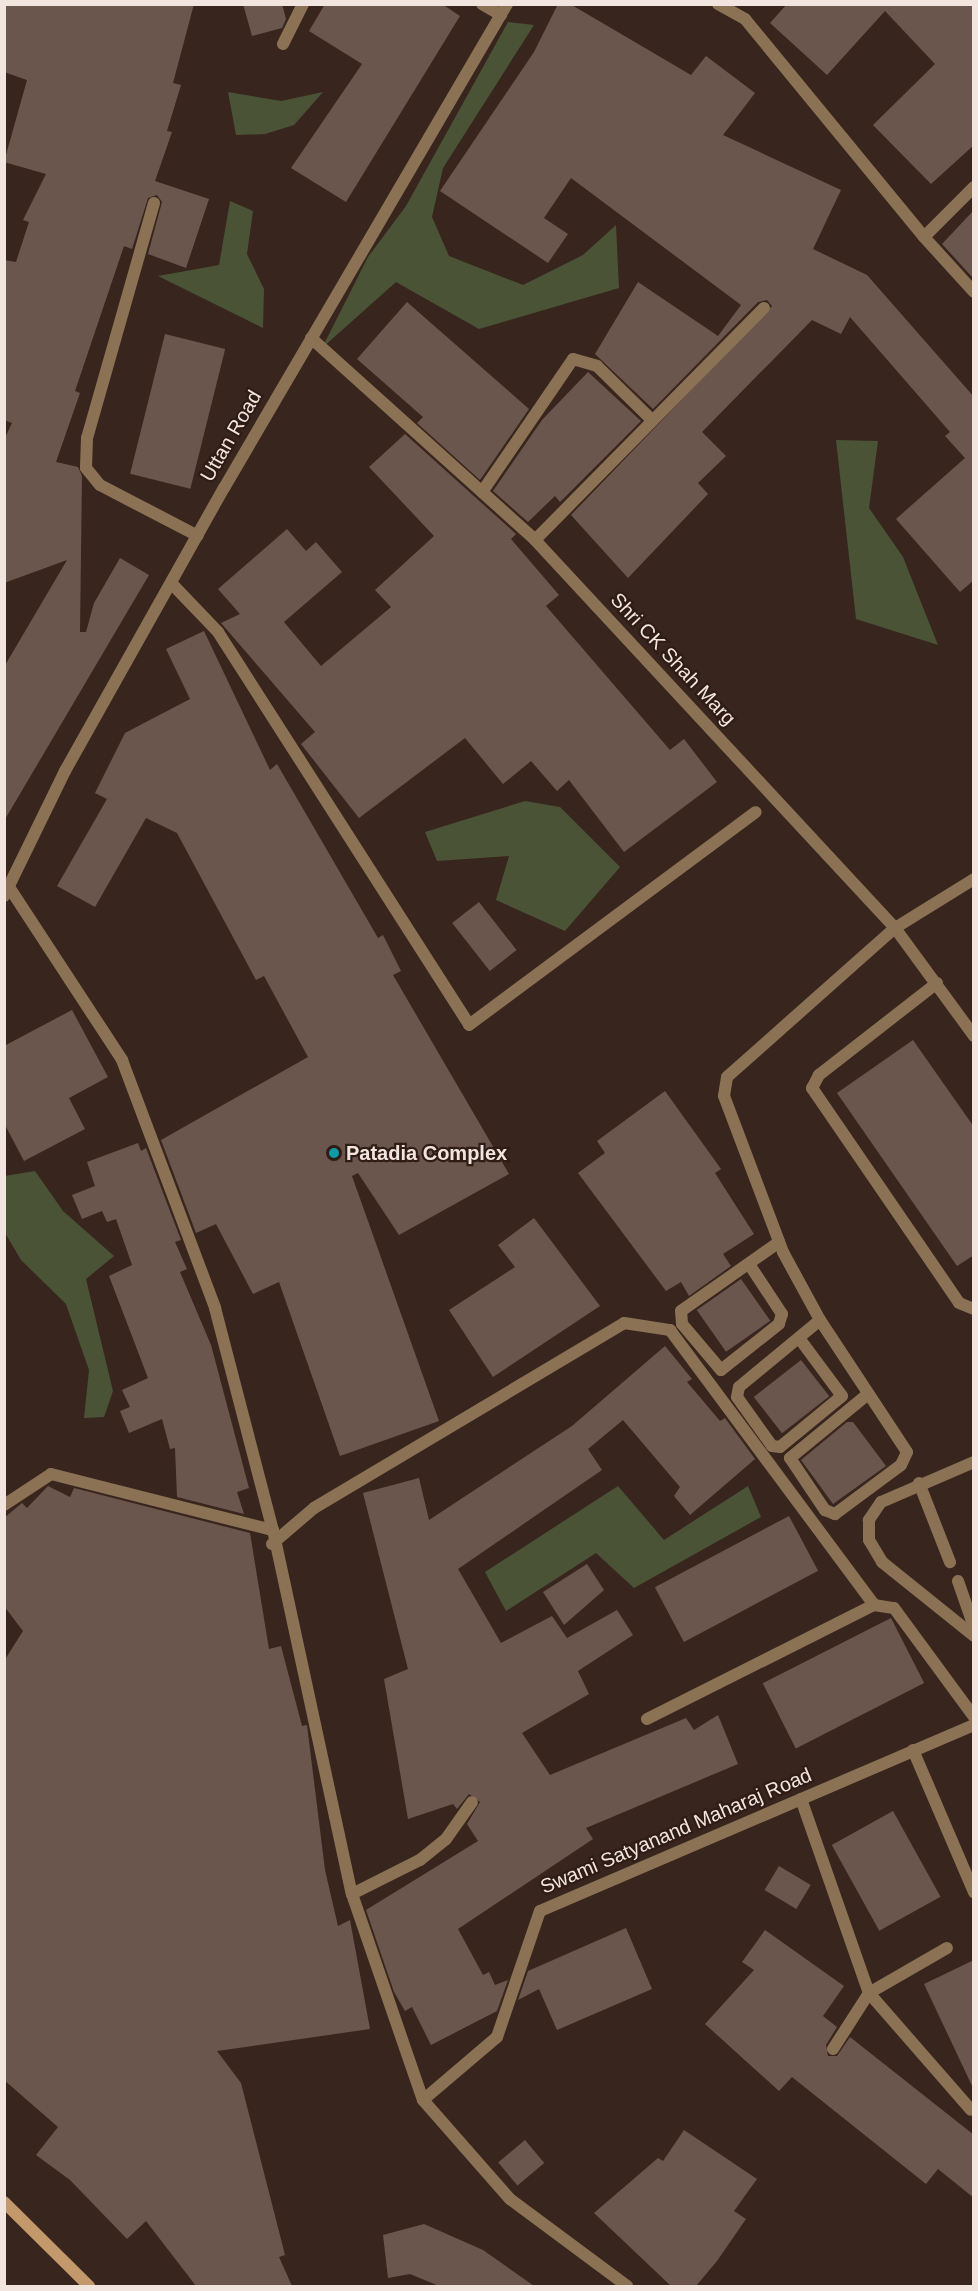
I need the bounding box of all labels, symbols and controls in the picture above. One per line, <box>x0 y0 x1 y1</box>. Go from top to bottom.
street label: Uttan Road <box>195 386 267 486</box>
street label: Shri CK Shah Marg <box>605 588 741 730</box>
place label: Patadia Complex <box>346 1141 507 1165</box>
marker: Patadia Complex <box>327 1146 341 1160</box>
street label: Swami Satyanand Maharaj Road <box>537 1763 815 1899</box>

